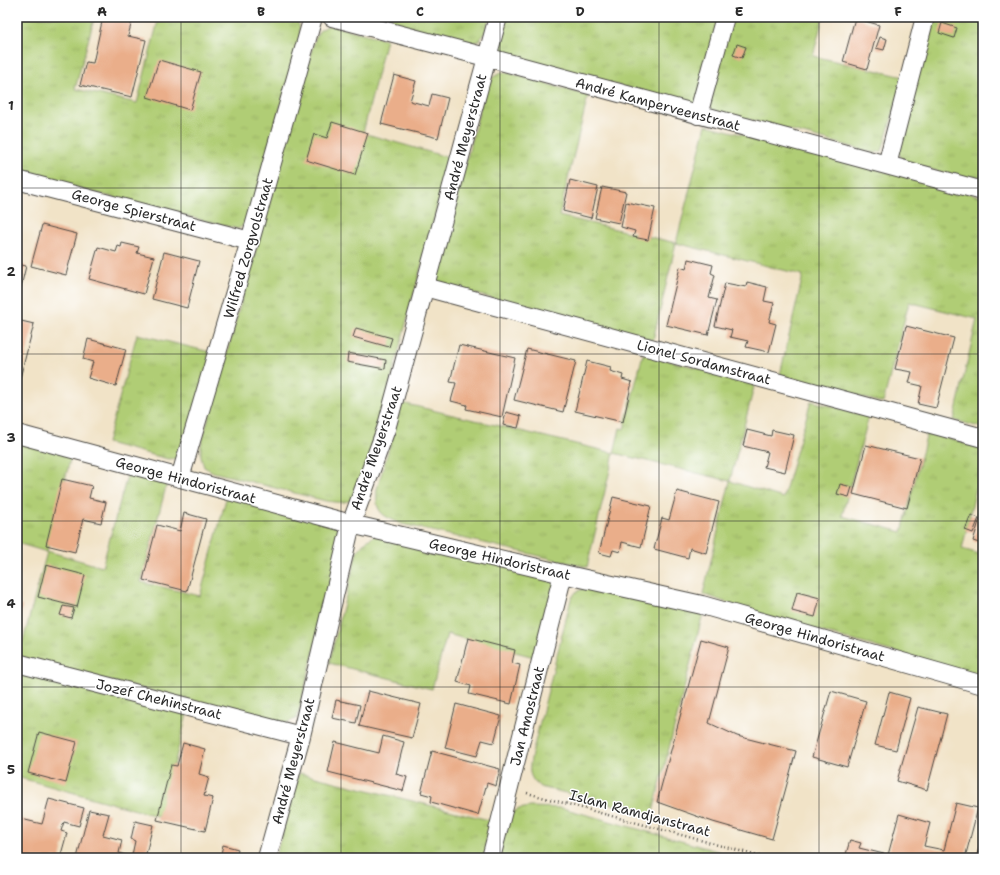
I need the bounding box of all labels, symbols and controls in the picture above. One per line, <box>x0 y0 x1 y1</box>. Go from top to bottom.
text: A <box>97 3 107 20</box>
text: B <box>257 3 265 20</box>
text: C <box>416 3 424 20</box>
text: D <box>575 3 585 20</box>
text: E <box>735 3 744 20</box>
text: F <box>894 3 902 20</box>
street label: André Meyerstraat <box>439 72 491 202</box>
street label: André Kamperveenstraat <box>573 73 743 135</box>
text: 1 <box>8 97 14 114</box>
street label: Wilfred Zorgvolstraat <box>219 175 277 321</box>
street label: George Spierstraat <box>70 185 198 235</box>
text: 2 <box>6 263 16 280</box>
street label: Lionel Sordamstraat <box>635 335 773 389</box>
street label: André Meyerstraat <box>346 383 406 513</box>
text: 3 <box>6 429 16 446</box>
street label: George Hindoristraat <box>114 453 258 507</box>
street label: George Hindoristraat <box>427 534 573 584</box>
text: 4 <box>6 595 16 612</box>
street label: George Hindoristraat <box>743 608 887 666</box>
street label: Jan Amostraat <box>506 664 548 768</box>
street label: Jozef Chehinstraat <box>94 675 224 723</box>
street label: André Meyerstraat <box>267 696 319 826</box>
text: 5 <box>7 761 15 778</box>
street label: Islam Ramdjanstraat <box>568 786 712 840</box>

